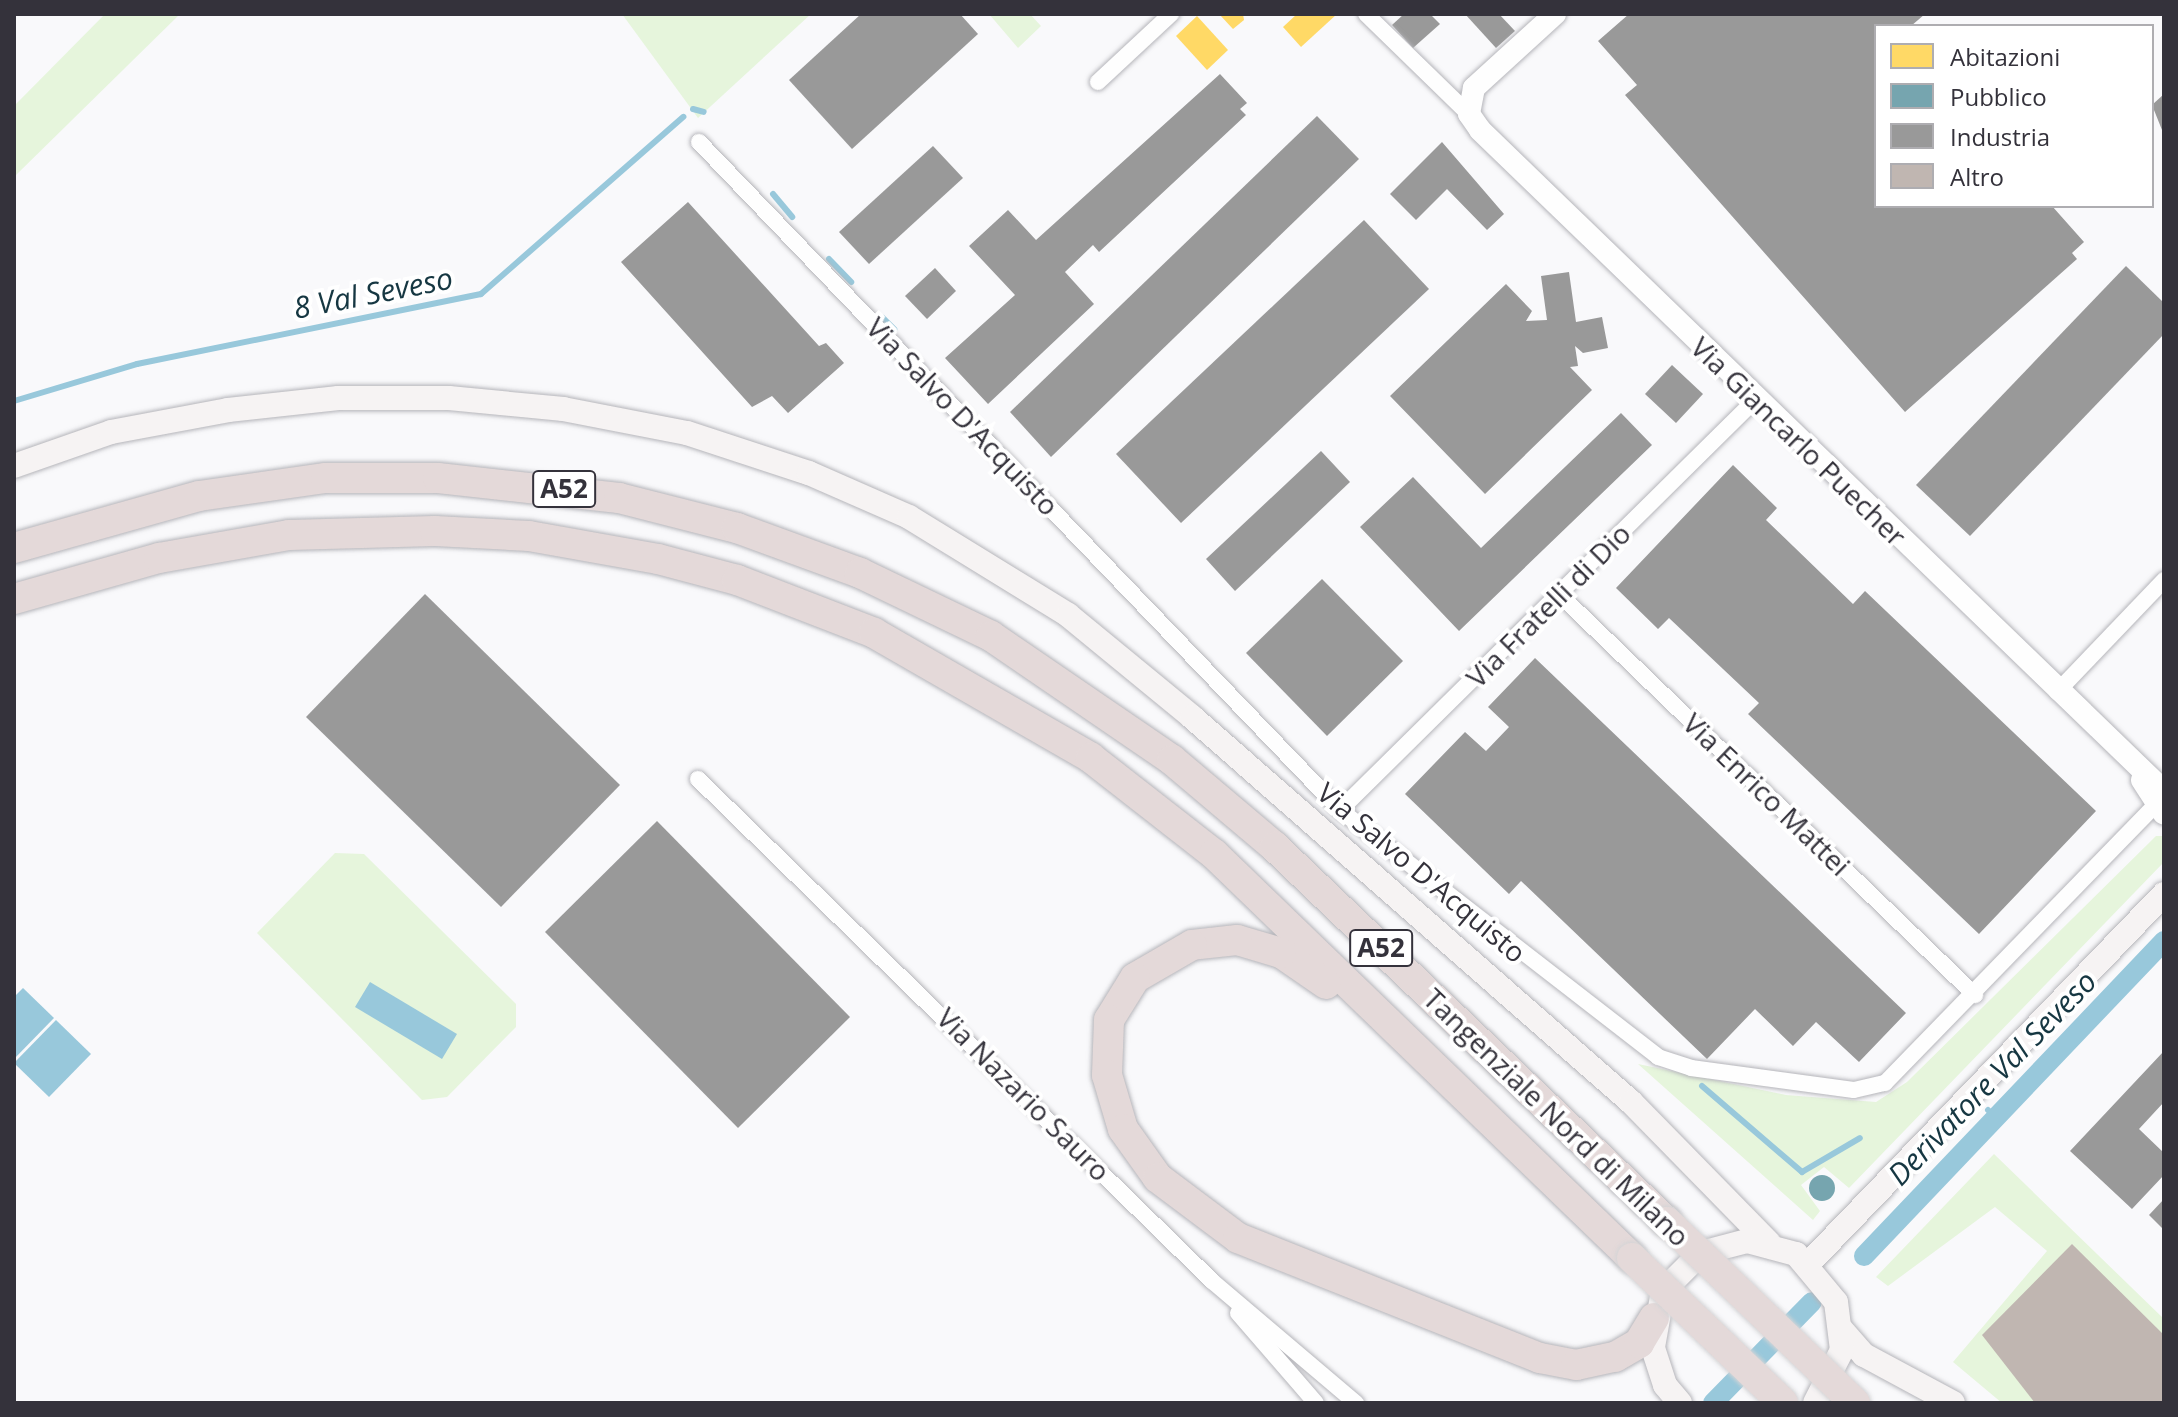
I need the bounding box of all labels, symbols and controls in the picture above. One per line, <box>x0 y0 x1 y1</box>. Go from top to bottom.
legend <box>1874 24 2154 208</box>
text: Abitazioni <box>1950 40 2060 73</box>
text: Pubblico <box>1950 80 2047 113</box>
text: Industria <box>1950 120 2050 153</box>
text: Altro <box>1950 160 2004 193</box>
water label: 8 Val Seveso <box>290 260 456 326</box>
street label: Via Salvo D'Acquisto <box>860 310 1066 522</box>
street label: Via Giancarlo Puecher <box>1685 330 1913 552</box>
road number: A52 <box>532 467 596 511</box>
street label: Via Fratelli di Dio <box>1459 516 1637 694</box>
street label: Via Enrico Mattei <box>1677 706 1857 882</box>
street label: Via Salvo D'Acquisto <box>1311 775 1533 969</box>
road number: A52 <box>1349 926 1413 970</box>
water label: Derivatore Val Seveso <box>1880 963 2104 1193</box>
street label: Tangenziale Nord di Milano <box>1417 981 1697 1253</box>
street label: Via Nazario Sauro <box>930 1000 1118 1188</box>

